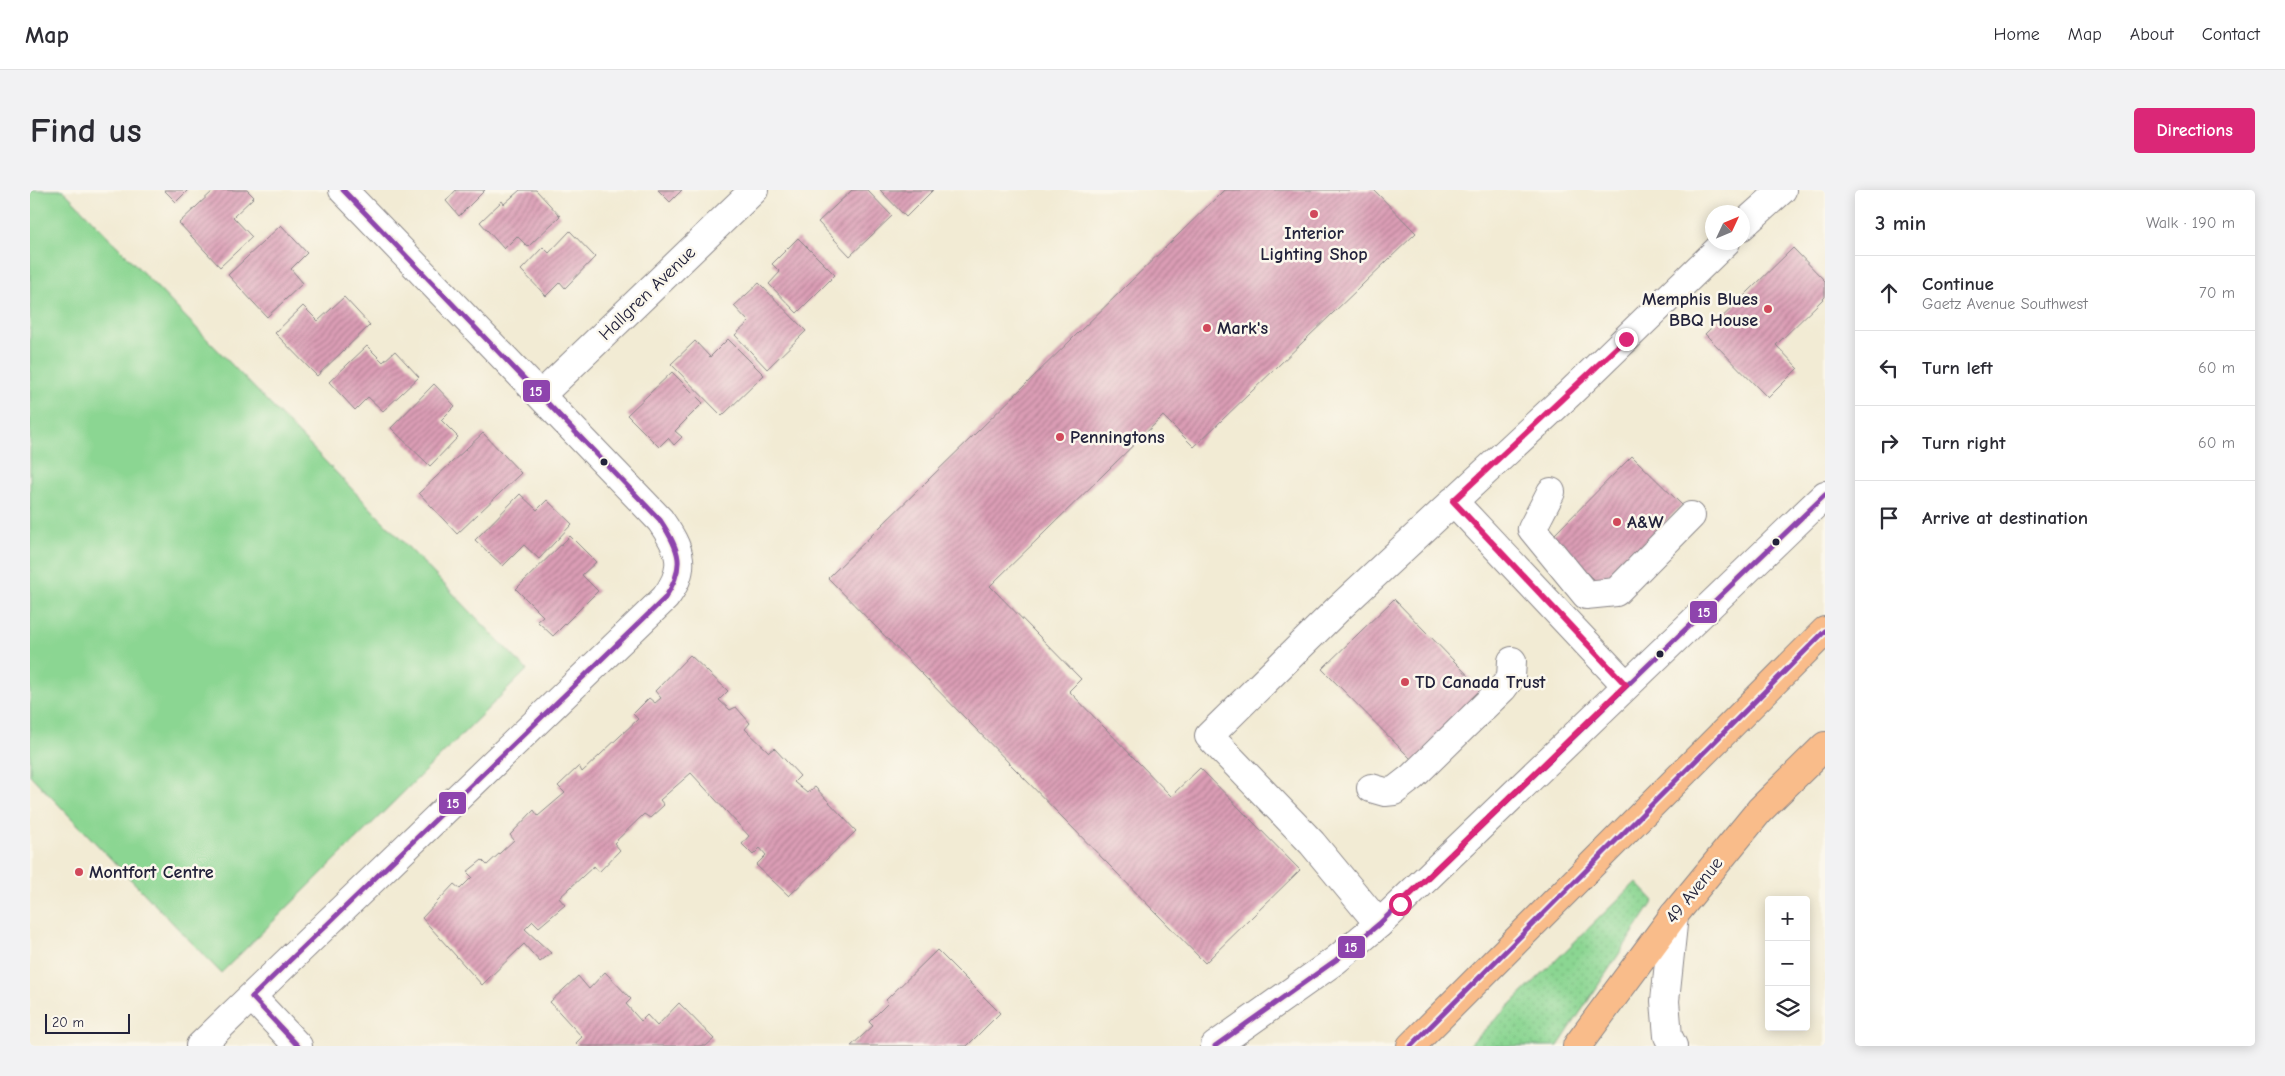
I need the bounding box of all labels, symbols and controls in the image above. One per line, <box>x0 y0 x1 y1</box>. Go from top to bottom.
text: Map <box>25 21 69 49</box>
text: Home <box>1993 24 2040 45</box>
text: Map <box>2068 24 2102 45</box>
text: About <box>2130 24 2174 45</box>
text: Contact <box>2202 24 2260 45</box>
button: Directions <box>2134 108 2255 153</box>
text: Find us <box>30 110 142 151</box>
north arrow <box>1705 205 1750 250</box>
marker: Interior Lighting Shop <box>1308 208 1320 220</box>
text: 3 min <box>1875 211 1926 235</box>
text: Walk · 190 m <box>2146 214 2235 232</box>
place label: Interior Lighting Shop <box>1260 223 1368 265</box>
street label: Hallgren Avenue <box>595 242 700 345</box>
text: Continue <box>1922 273 1994 295</box>
icon: ahead <box>1875 279 1903 307</box>
text: 70 m <box>2199 284 2235 302</box>
place label: Memphis Blues BBQ House <box>1642 289 1758 331</box>
text: Gaetz Avenue Southwest <box>1922 295 2088 313</box>
marker: Memphis Blues BBQ House <box>1762 303 1774 315</box>
place label: Mark's <box>1217 318 1268 339</box>
marker: Mark's <box>1201 322 1213 334</box>
route end <box>1615 328 1638 351</box>
icon: left <box>1875 354 1903 382</box>
text: Turn left <box>1922 357 1993 379</box>
text: 60 m <box>2198 359 2235 377</box>
line badge: 15 <box>522 379 551 403</box>
text: 15 <box>530 383 542 400</box>
place label: Penningtons <box>1070 427 1165 448</box>
icon: right <box>1875 429 1903 457</box>
marker: Penningtons <box>1054 431 1066 443</box>
text: Turn right <box>1922 432 2006 454</box>
text: 60 m <box>2198 434 2235 452</box>
unlabelled marker <box>599 457 609 467</box>
icon: arrive <box>1875 504 1903 532</box>
text: Arrive at destination <box>1922 507 2088 529</box>
place label: A&W <box>1627 512 1664 533</box>
marker: A&W <box>1611 516 1623 528</box>
unlabelled marker <box>1771 537 1781 547</box>
line badge: 15 <box>1689 600 1718 624</box>
text: 15 <box>1698 604 1710 621</box>
unlabelled marker <box>1655 649 1665 659</box>
place label: TD Canada Trust <box>1415 672 1547 693</box>
marker: TD Canada Trust <box>1399 676 1411 688</box>
line badge: 15 <box>438 791 467 815</box>
text: 15 <box>447 795 459 812</box>
street label: 49 Avenue <box>1661 853 1727 928</box>
place label: Montfort Centre <box>89 862 214 883</box>
marker: Montfort Centre <box>73 866 85 878</box>
route start <box>1389 893 1412 916</box>
map controls <box>1765 896 1810 1031</box>
button: + <box>1765 896 1810 941</box>
line badge: 15 <box>1337 935 1366 959</box>
text: 15 <box>1345 939 1357 956</box>
button: − <box>1765 941 1810 986</box>
button: layers <box>1765 986 1810 1031</box>
scale bar <box>45 1011 130 1034</box>
text: 20 m <box>52 1014 84 1031</box>

